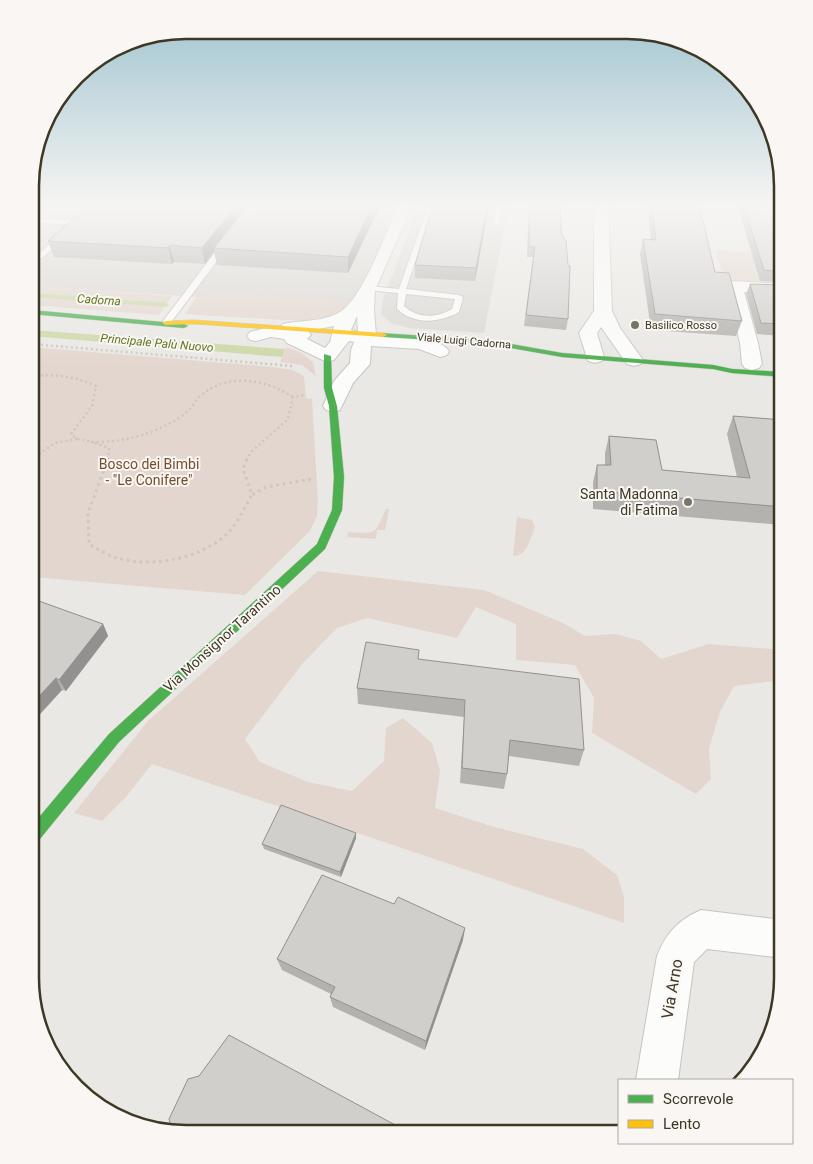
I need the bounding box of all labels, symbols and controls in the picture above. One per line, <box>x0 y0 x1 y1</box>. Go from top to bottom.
water label: Cadorna <box>77 291 121 309</box>
marker: Basilico Rosso <box>629 319 641 331</box>
place label: Basilico Rosso <box>645 319 717 332</box>
street label: Viale Luigi Cadorna <box>416 330 512 352</box>
water label: Principale Palù Nuovo <box>100 331 215 355</box>
park label: Bosco dei Bimbi - "Le Conifere" <box>99 456 199 488</box>
place label: Santa Madonna di Fatima <box>580 486 678 518</box>
marker: Santa Madonna di Fatima <box>682 496 694 508</box>
street label: Via Monsignor Tarantino <box>160 581 284 695</box>
street label: Via Arno <box>657 958 687 1020</box>
legend <box>618 1079 793 1144</box>
text: Scorrevole <box>663 1090 734 1108</box>
text: Lento <box>663 1115 701 1133</box>

